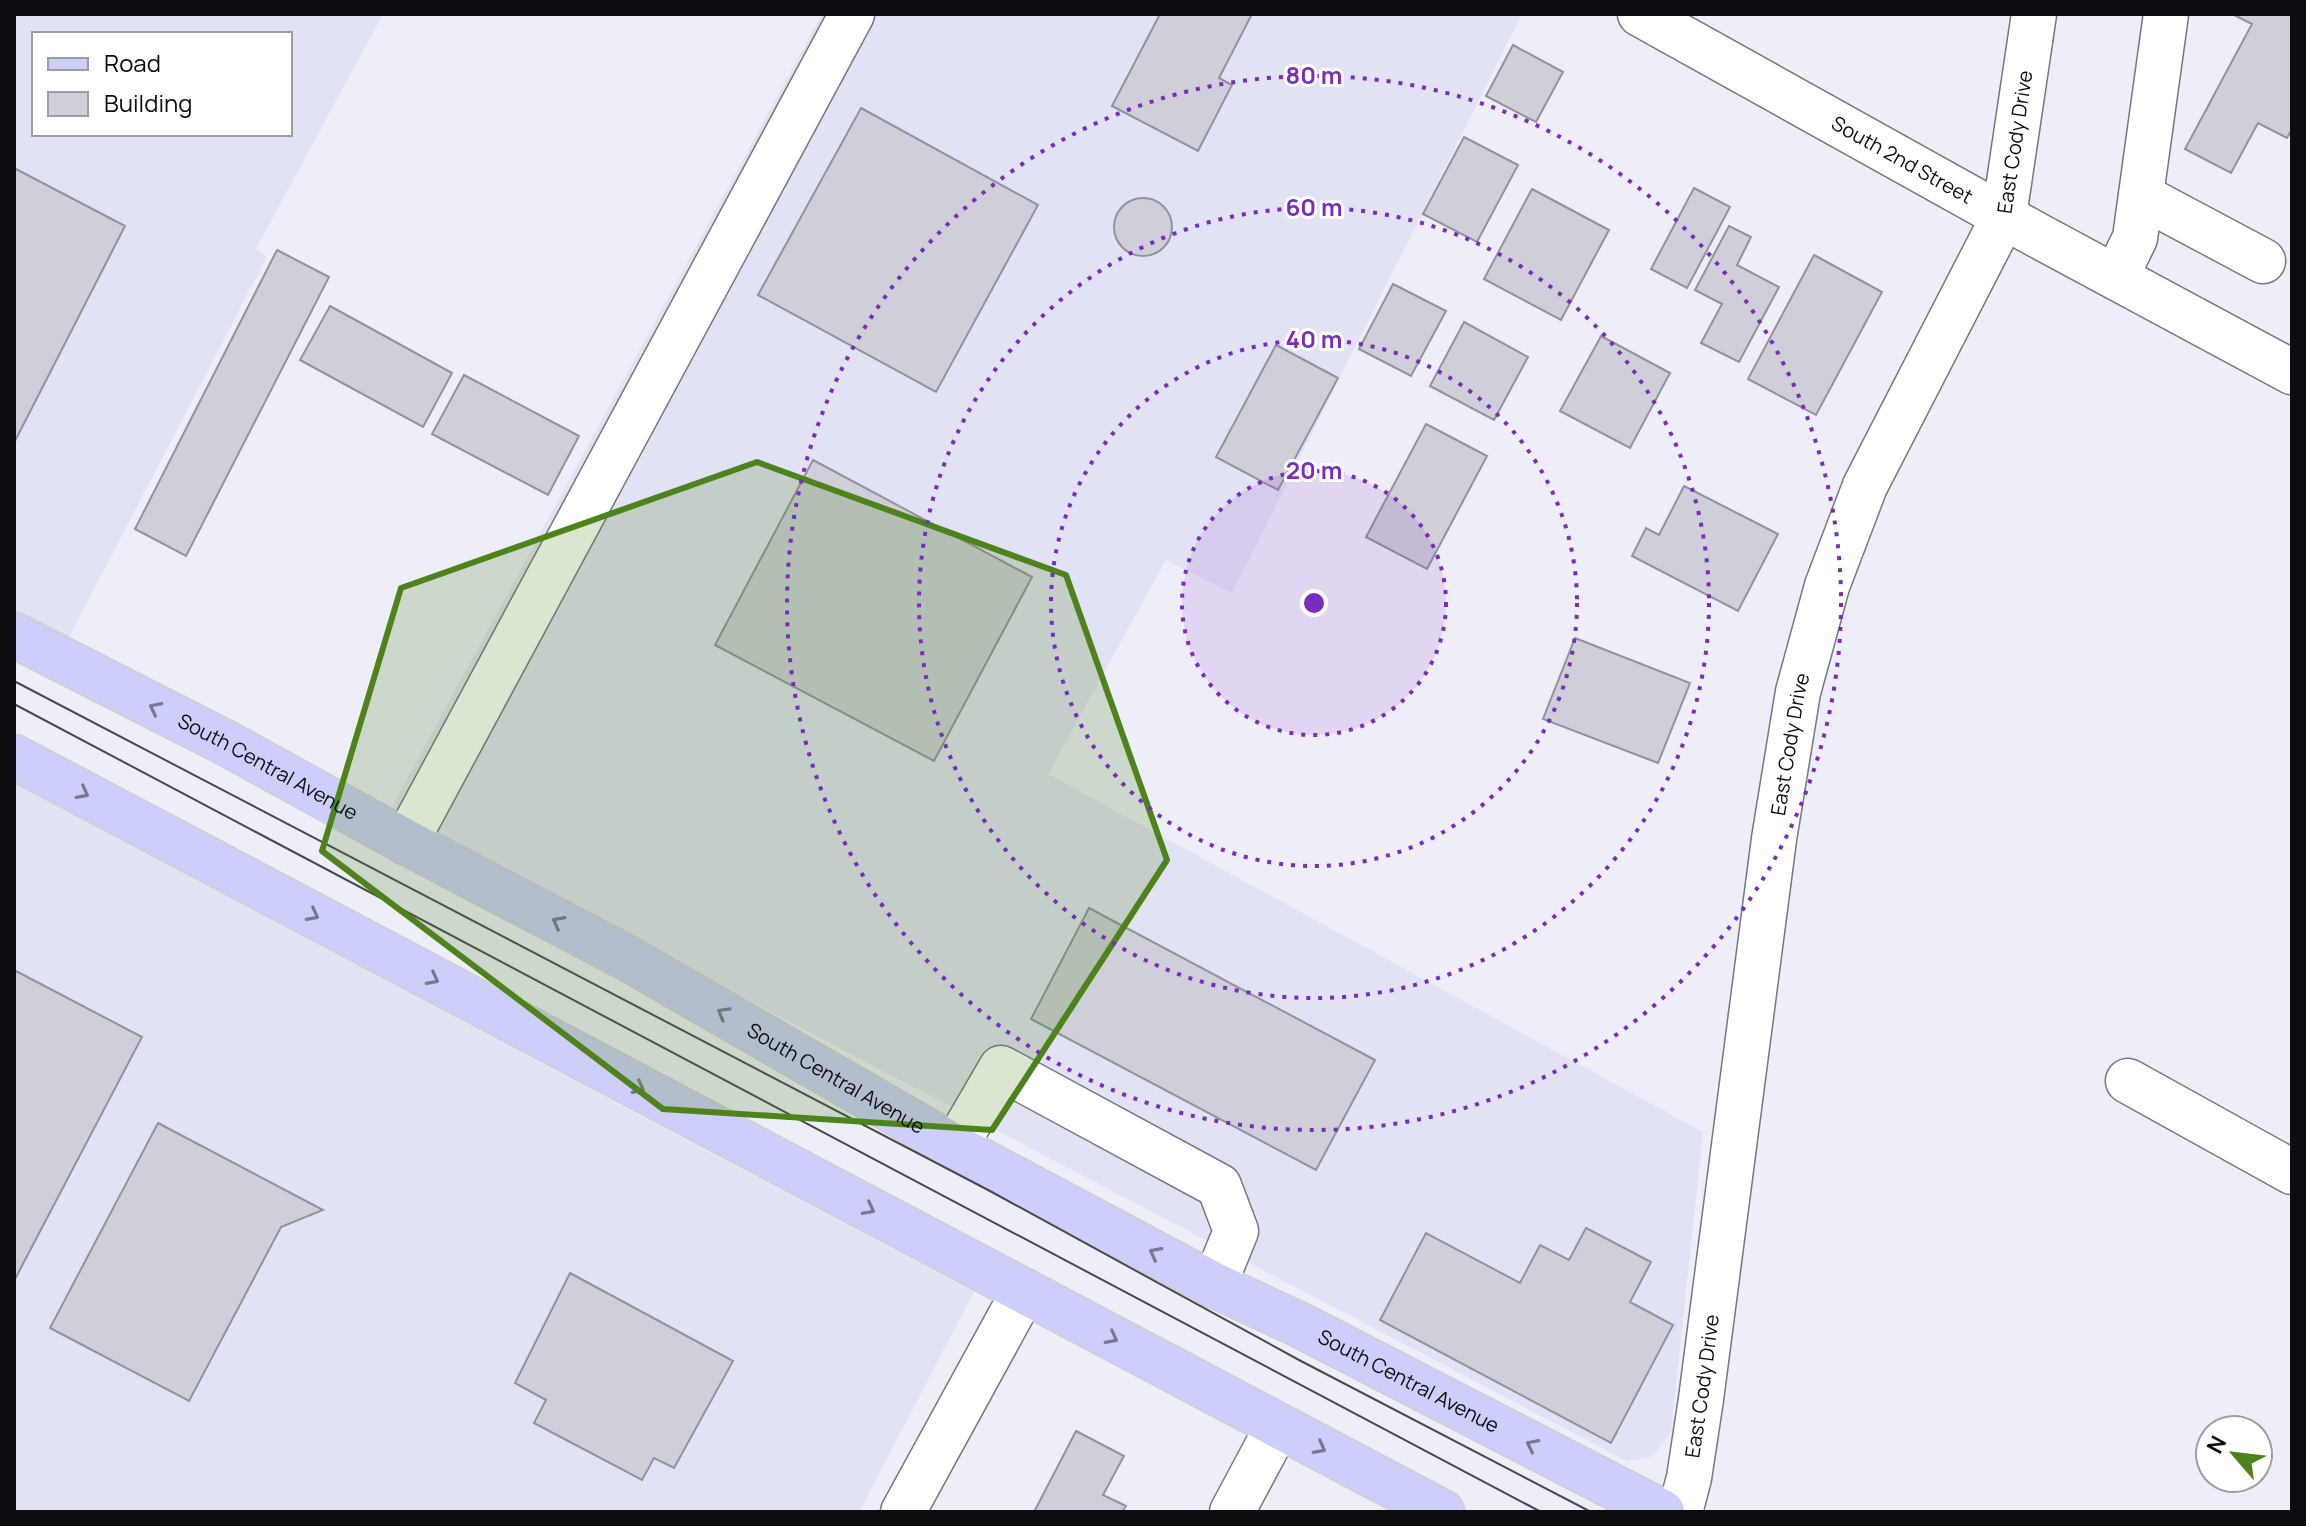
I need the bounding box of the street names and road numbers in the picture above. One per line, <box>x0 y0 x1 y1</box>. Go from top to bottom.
street label: East Cody Drive <box>1991 69 2038 215</box>
street label: South 2nd Street <box>1827 109 1978 210</box>
street label: East Cody Drive <box>1764 670 1816 817</box>
street label: South Central Avenue <box>174 707 363 826</box>
street label: South Central Avenue <box>742 1016 930 1140</box>
street label: East Cody Drive <box>1678 1313 1725 1460</box>
street label: South Central Avenue <box>1313 1323 1504 1439</box>

